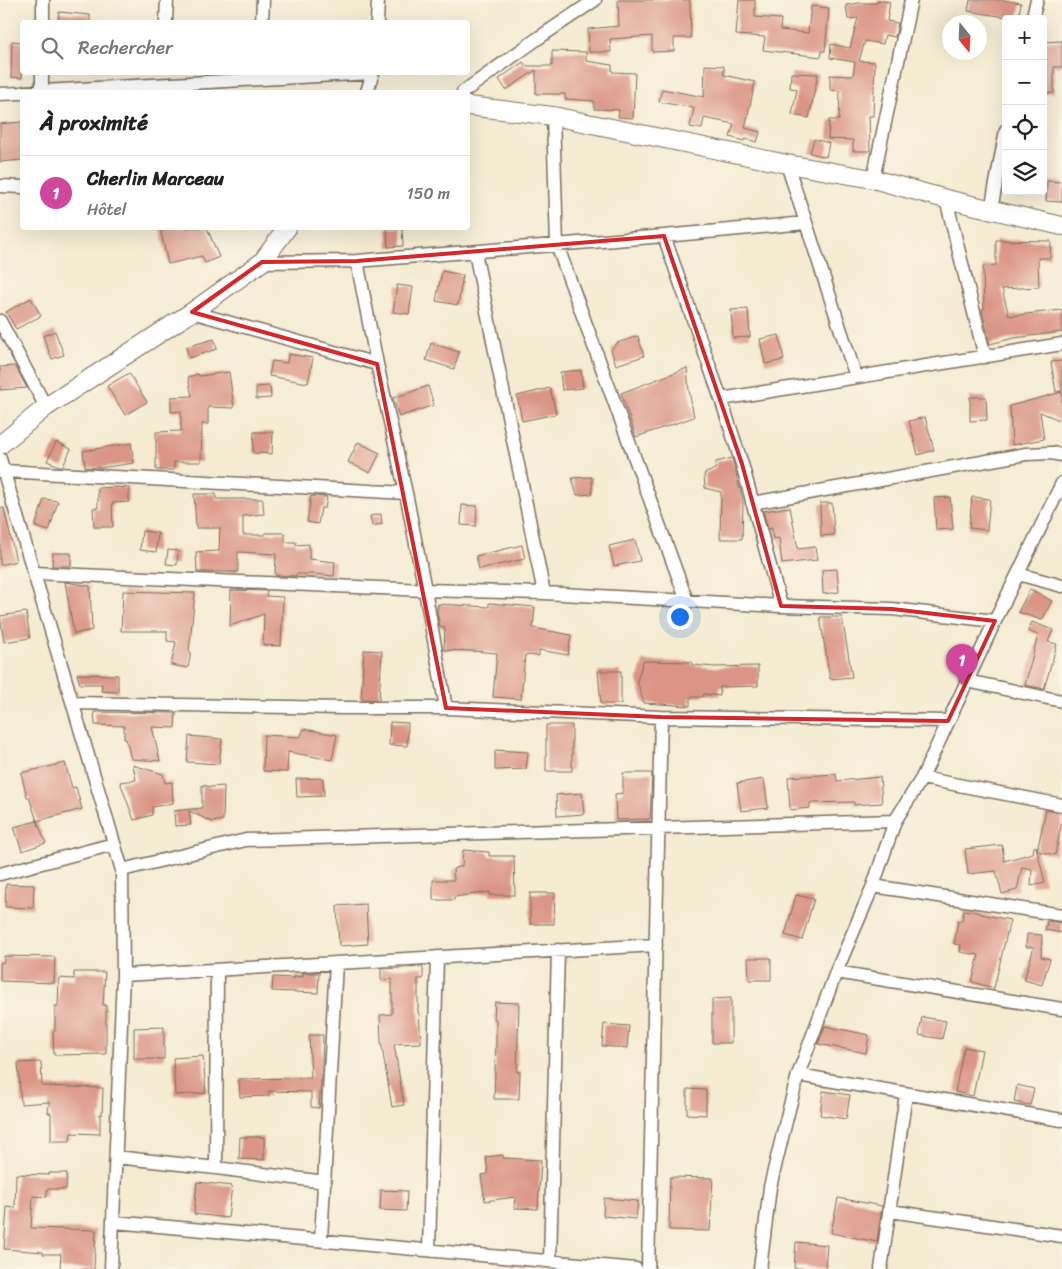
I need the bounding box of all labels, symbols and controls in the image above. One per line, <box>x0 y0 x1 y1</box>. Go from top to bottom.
north arrow <box>942 15 987 60</box>
map controls <box>1002 15 1047 195</box>
button: + <box>1002 15 1047 60</box>
search box <box>20 20 470 75</box>
text: Rechercher <box>78 31 173 64</box>
icon: search <box>38 34 66 62</box>
button: − <box>1002 60 1047 105</box>
text: À proximité <box>40 104 148 142</box>
button: locate <box>1002 105 1047 150</box>
button: layers <box>1002 150 1047 195</box>
text: Cherlin Marceau <box>87 162 224 195</box>
text: 1 <box>53 179 59 208</box>
text: 150 m <box>407 179 450 208</box>
text: Hôtel <box>87 195 126 224</box>
your location <box>667 604 693 630</box>
pin: 1 <box>946 644 978 685</box>

